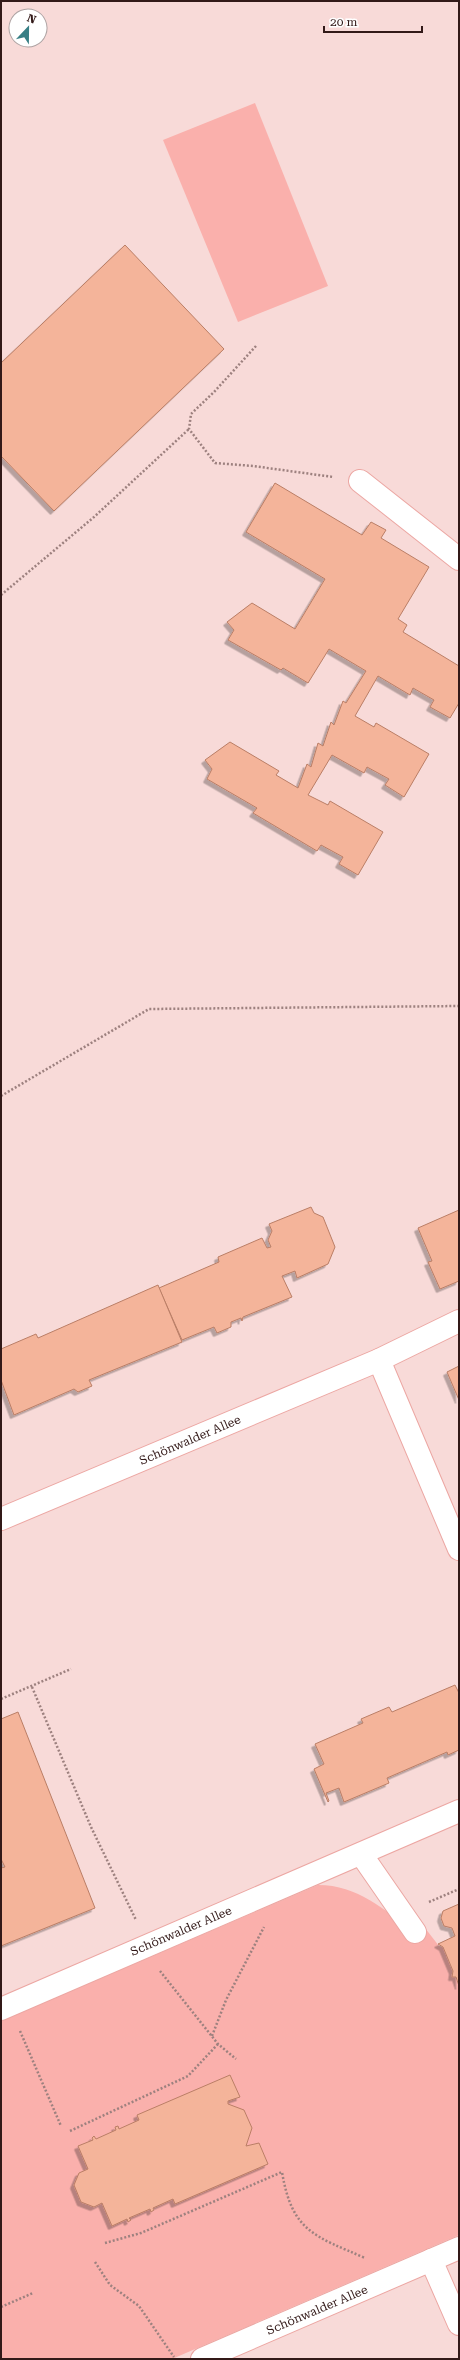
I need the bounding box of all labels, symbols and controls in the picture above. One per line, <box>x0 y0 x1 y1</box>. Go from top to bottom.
north arrow <box>8 8 48 48</box>
scale bar <box>324 8 422 34</box>
text: N <box>25 12 38 27</box>
text: 20 m <box>330 15 357 29</box>
street label: Schönwalder Allee <box>137 1412 243 1468</box>
street label: Schönwalder Allee <box>128 1903 234 1959</box>
street label: Schönwalder Allee <box>264 2282 370 2338</box>

